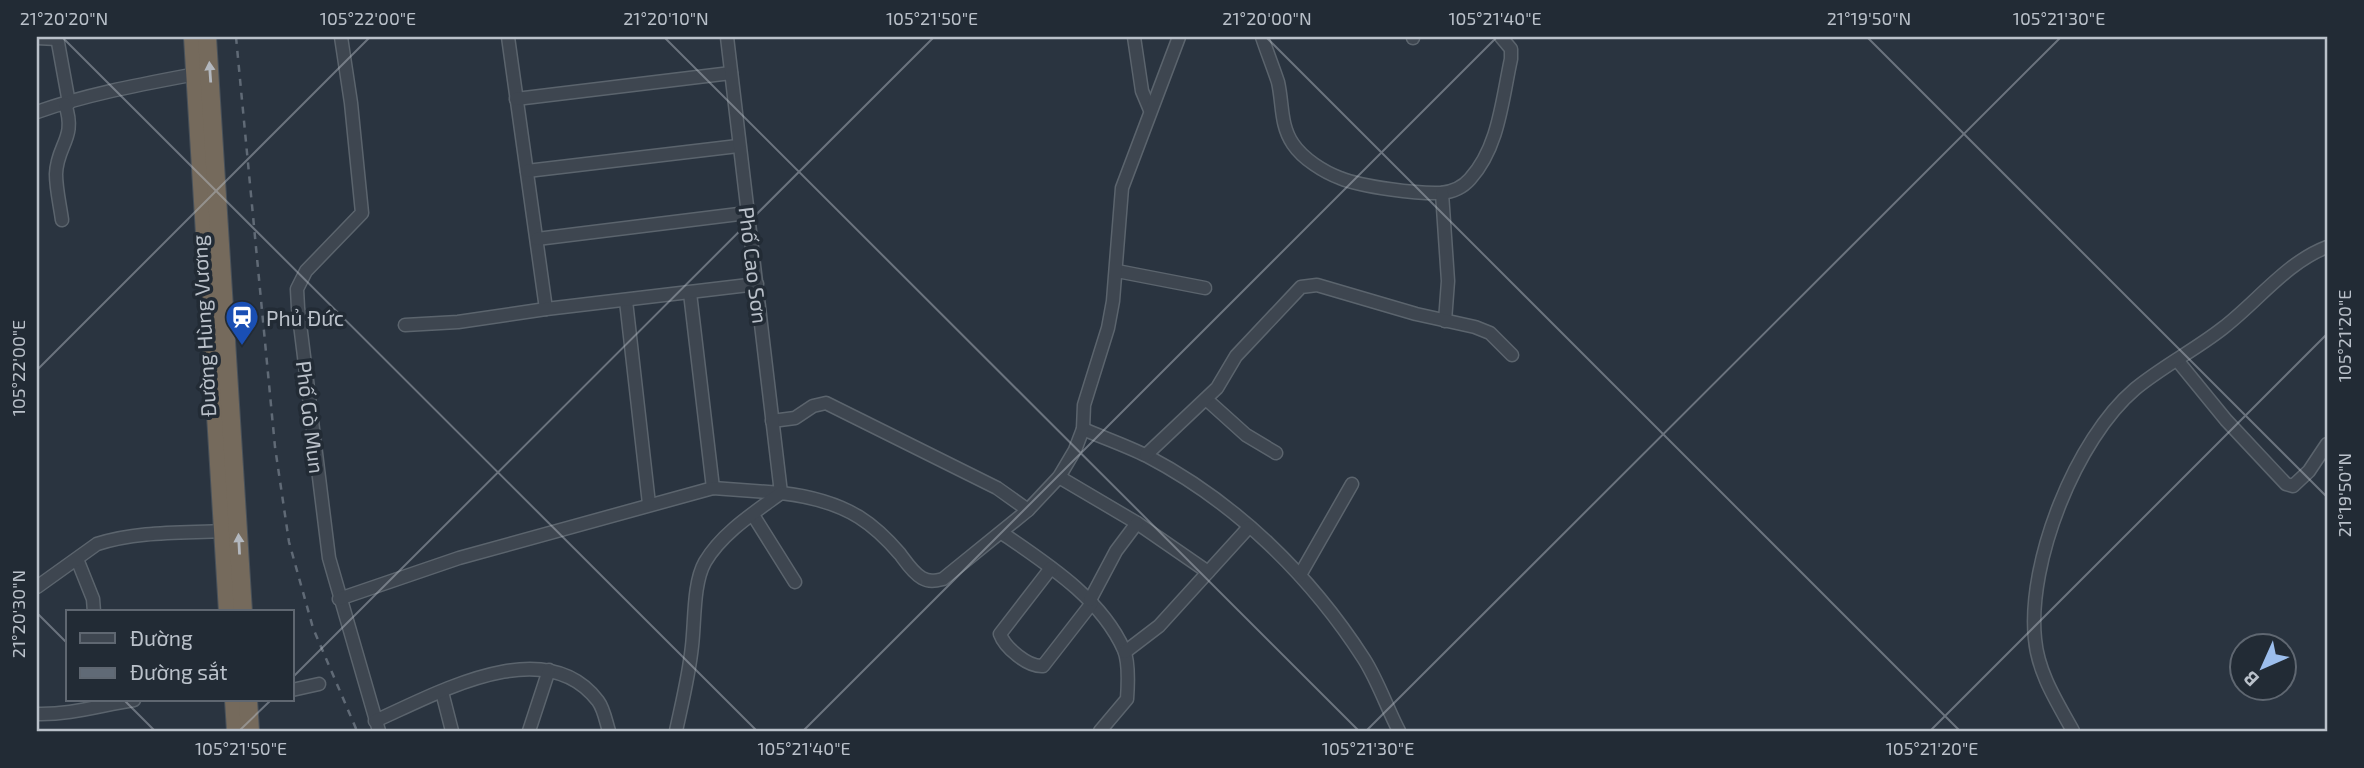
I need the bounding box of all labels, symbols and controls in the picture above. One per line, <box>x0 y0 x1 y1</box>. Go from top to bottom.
text: 21°20'20"N <box>20 7 108 29</box>
text: 105°22'00"E <box>320 7 416 29</box>
text: 21°20'10"N <box>623 7 709 29</box>
text: 105°21'50"E <box>886 7 978 29</box>
text: 21°20'00"N <box>1222 7 1312 29</box>
text: 105°21'40"E <box>1448 7 1542 29</box>
text: 21°19'50"N <box>1827 7 1911 29</box>
text: 105°21'30"E <box>2013 7 2105 29</box>
one-way arrow <box>204 61 215 83</box>
street label: Phố Cao Sơn <box>734 205 774 325</box>
street label: Đường Hùng Vương <box>186 234 220 418</box>
text: 105°21'20"E <box>2333 290 2355 382</box>
station icon: Phủ Đức <box>223 298 261 347</box>
place label: Phủ Đức <box>266 305 344 330</box>
text: 105°22'00"E <box>7 320 29 416</box>
street label: Phố Gò Mun <box>292 359 330 475</box>
text: 21°19'50"N <box>2333 453 2355 537</box>
one-way arrow <box>233 533 244 555</box>
text: 21°20'30"N <box>7 570 29 658</box>
legend <box>66 610 294 702</box>
text: Đường <box>130 625 193 650</box>
north arrow <box>2228 632 2298 702</box>
text: Đường sắt <box>130 659 228 684</box>
text: B <box>2238 667 2263 692</box>
text: 105°21'50"E <box>195 737 287 759</box>
text: 105°21'40"E <box>757 737 851 759</box>
text: 105°21'30"E <box>1322 737 1414 759</box>
text: 105°21'20"E <box>1886 737 1978 759</box>

